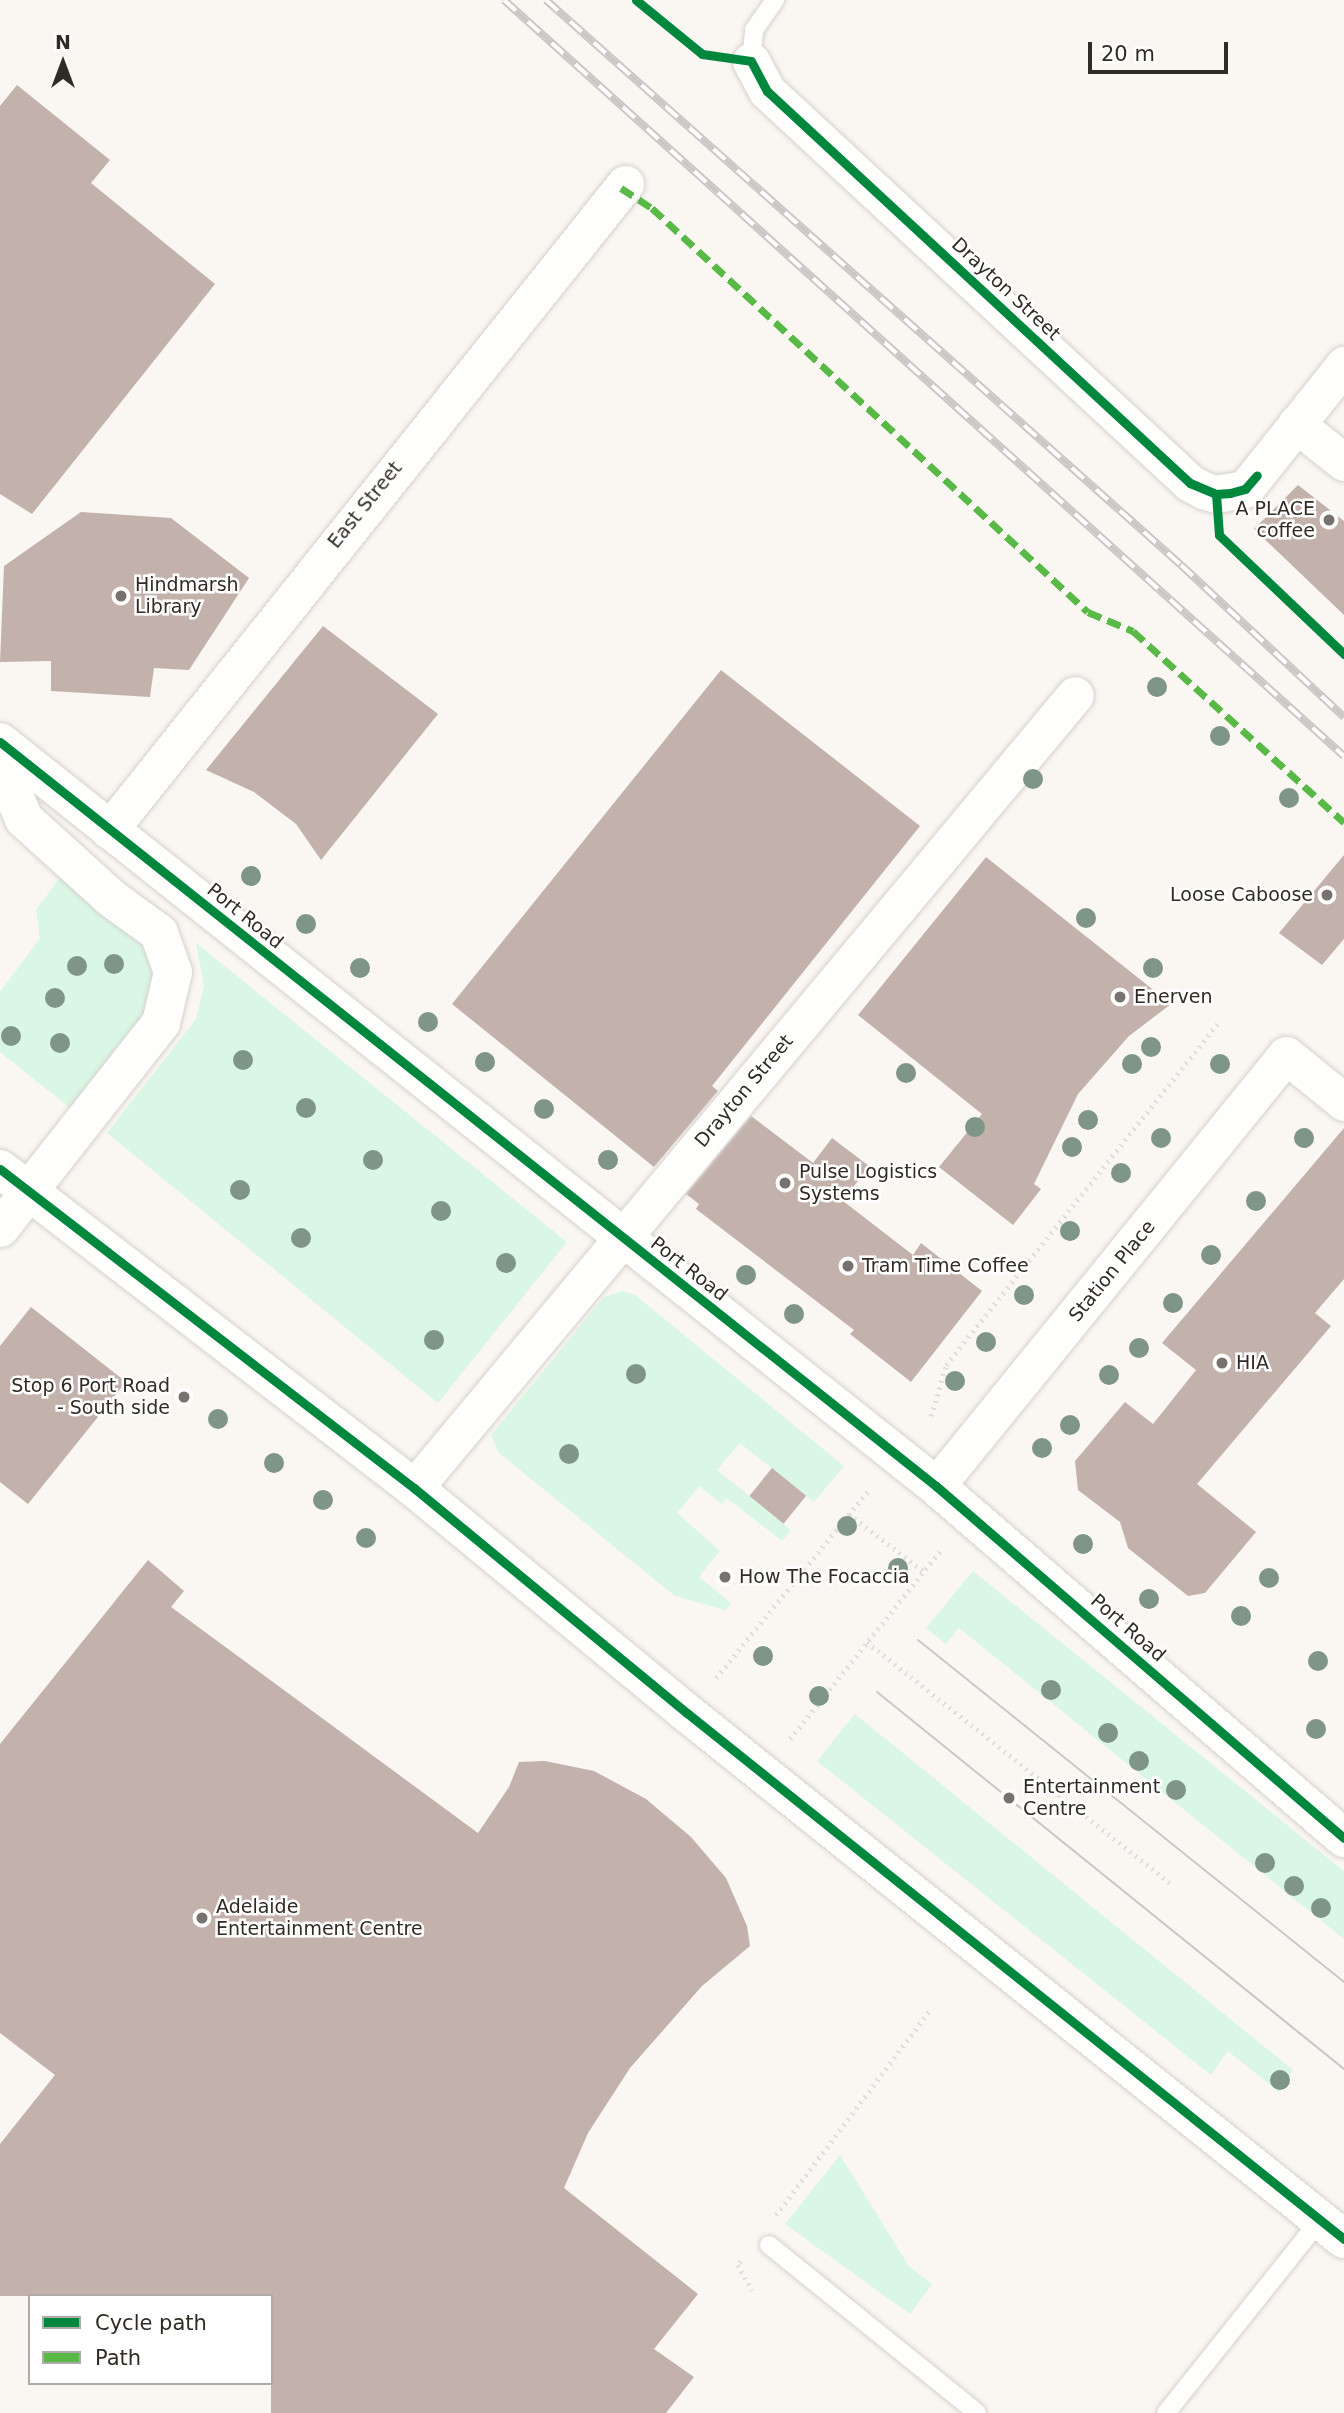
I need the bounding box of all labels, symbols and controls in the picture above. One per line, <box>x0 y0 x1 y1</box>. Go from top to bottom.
north arrow <box>28 28 98 98</box>
scale bar <box>1092 28 1232 72</box>
text: N <box>55 31 71 53</box>
text: 20 m <box>1101 42 1155 66</box>
street label: Drayton Street <box>947 233 1065 345</box>
street label: East Street <box>323 457 407 553</box>
place label: A PLACE coffee <box>1236 498 1315 542</box>
marker: A PLACE coffee <box>1321 512 1337 528</box>
place label: Hindmarsh Library <box>135 574 239 618</box>
marker: Hindmarsh Library <box>113 588 129 604</box>
street label: Port Road <box>202 878 288 954</box>
place label: Loose Caboose <box>1170 884 1313 906</box>
marker: Loose Caboose <box>1319 887 1335 903</box>
place label: Enerven <box>1134 986 1213 1008</box>
marker: Enerven <box>1112 989 1128 1005</box>
street label: Drayton Street <box>690 1030 798 1152</box>
place label: Pulse Logistics Systems <box>799 1161 937 1205</box>
marker: Pulse Logistics Systems <box>777 1175 793 1191</box>
street label: Station Place <box>1064 1216 1160 1326</box>
street label: Port Road <box>646 1232 732 1306</box>
place label: Tram Time Coffee <box>862 1255 1029 1277</box>
marker: Tram Time Coffee <box>840 1258 856 1274</box>
place label: HIA <box>1236 1352 1269 1374</box>
marker: HIA <box>1214 1355 1230 1371</box>
place label: Stop 6 Port Road - South side <box>11 1375 170 1419</box>
marker: Stop 6 Port Road - South side <box>176 1389 192 1405</box>
place label: How The Focaccia <box>739 1566 910 1588</box>
marker: How The Focaccia <box>717 1569 733 1585</box>
street label: Port Road <box>1086 1589 1170 1667</box>
place label: Entertainment Centre <box>1023 1776 1160 1820</box>
marker: Entertainment Centre <box>1001 1790 1017 1806</box>
place label: Adelaide Entertainment Centre <box>216 1896 423 1940</box>
marker: Adelaide Entertainment Centre <box>194 1910 210 1926</box>
legend <box>28 2294 273 2385</box>
text: Cycle path <box>95 2311 207 2335</box>
text: Path <box>95 2346 141 2370</box>

